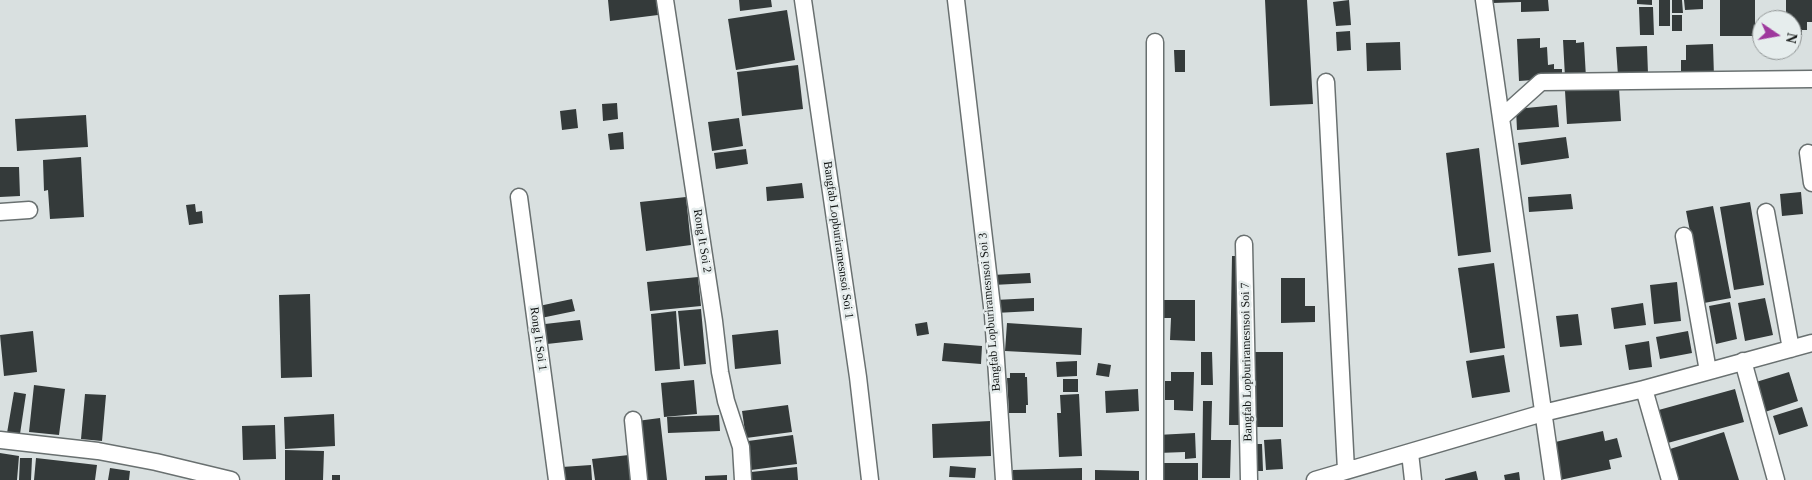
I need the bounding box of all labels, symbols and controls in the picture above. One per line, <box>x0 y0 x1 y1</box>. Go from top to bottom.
north arrow <box>1752 10 1802 60</box>
text: N <box>1783 32 1800 45</box>
street label: Bangfab Lopburiramesnsoi Soi 1 <box>820 160 856 320</box>
street label: Rong It Soi 2 <box>690 208 714 274</box>
street label: Bangfab Lopburiramesnsoi Soi 3 <box>976 232 1004 392</box>
street label: Bangfab Lopburiramesnsoi Soi 7 <box>1238 282 1256 442</box>
street label: Rong It Soi 1 <box>526 306 550 372</box>

